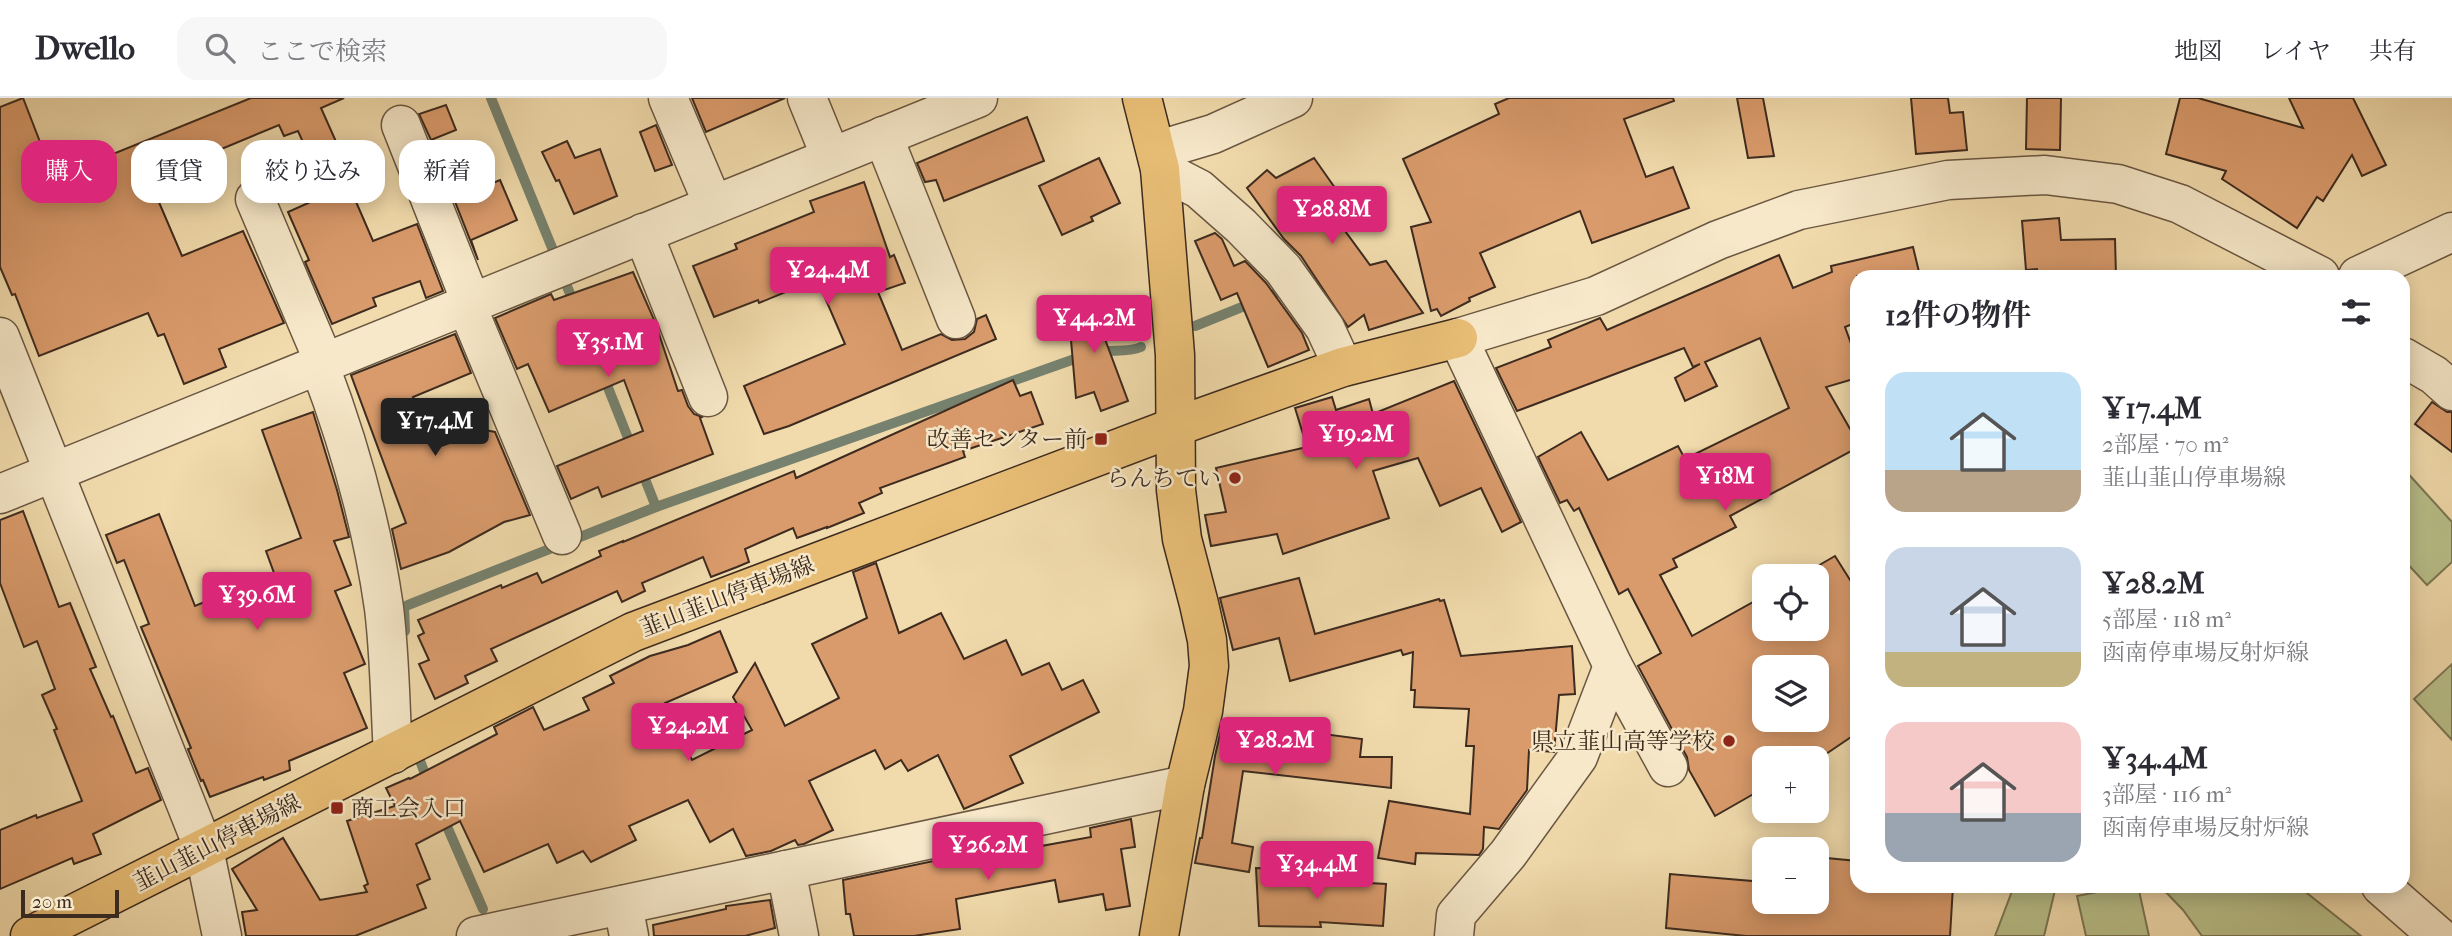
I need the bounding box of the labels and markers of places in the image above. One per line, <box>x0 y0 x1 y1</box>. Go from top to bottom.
pin: ¥28.8M <box>1275 186 1389 246</box>
pin: ¥24.4M <box>771 248 885 307</box>
pin: ¥44.2M <box>1037 296 1151 355</box>
pin: ¥35.1M <box>551 320 665 379</box>
pin: ¥17.4M <box>378 398 492 458</box>
pin: ¥19.2M <box>1299 412 1413 471</box>
place label: 改善センター前 <box>927 426 1087 453</box>
marker: 改善センター前 <box>1093 431 1109 447</box>
pin: ¥18M <box>1684 454 1766 513</box>
place label: らんちてい <box>1106 465 1221 492</box>
marker: らんちてい <box>1227 470 1243 486</box>
pin: ¥39.6M <box>200 573 314 632</box>
pin: ¥24.2M <box>631 704 745 763</box>
pin: ¥28.2M <box>1218 718 1332 777</box>
place label: 県立韮山高等学校 <box>1531 728 1715 755</box>
marker: 県立韮山高等学校 <box>1721 733 1737 749</box>
place label: 商工会入口 <box>351 795 466 822</box>
marker: 商工会入口 <box>329 800 345 816</box>
pin: ¥26.2M <box>931 822 1045 882</box>
pin: ¥34.4M <box>1260 842 1374 901</box>

